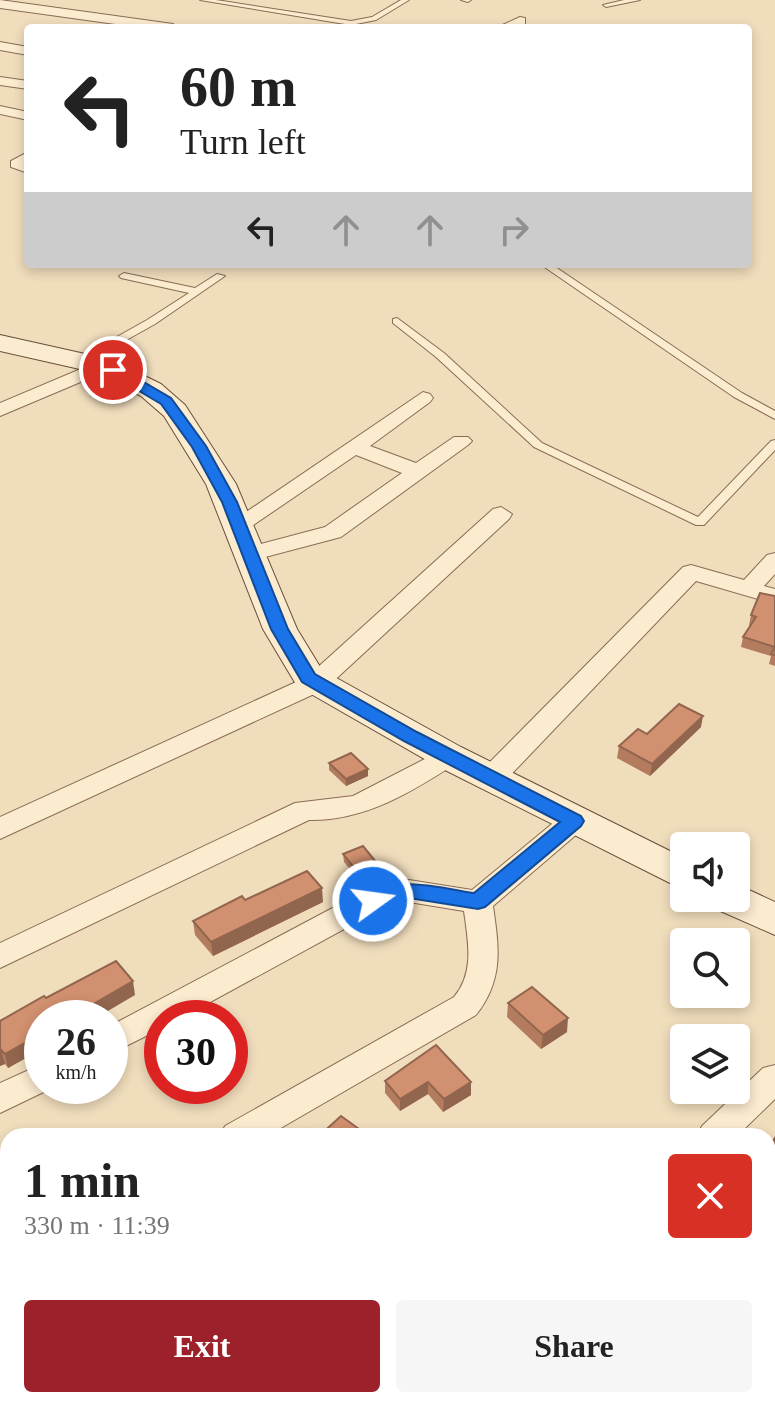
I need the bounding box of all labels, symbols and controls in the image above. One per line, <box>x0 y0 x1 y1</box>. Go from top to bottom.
icon: left <box>48 56 152 160</box>
text: 60 m <box>180 56 297 118</box>
text: Turn left <box>180 122 306 162</box>
icon: left <box>240 208 284 252</box>
icon: ahead <box>324 208 368 252</box>
icon: ahead <box>408 208 452 252</box>
icon: right <box>492 208 536 252</box>
pin <box>79 336 147 404</box>
icon: arrive <box>91 348 135 392</box>
map controls <box>670 832 750 1104</box>
button: sound <box>670 832 750 912</box>
position arrow <box>331 859 415 943</box>
button: search <box>670 928 750 1008</box>
speed limit sign: 30 <box>144 1000 248 1104</box>
text: 26 <box>56 1019 96 1064</box>
button: layers <box>670 1024 750 1104</box>
text: km/h <box>55 1061 97 1083</box>
text: 1 min <box>24 1154 140 1207</box>
button: close <box>668 1154 752 1238</box>
text: 330 m · 11:39 <box>24 1211 170 1240</box>
button: Exit <box>24 1300 380 1392</box>
button: Share <box>396 1300 752 1392</box>

